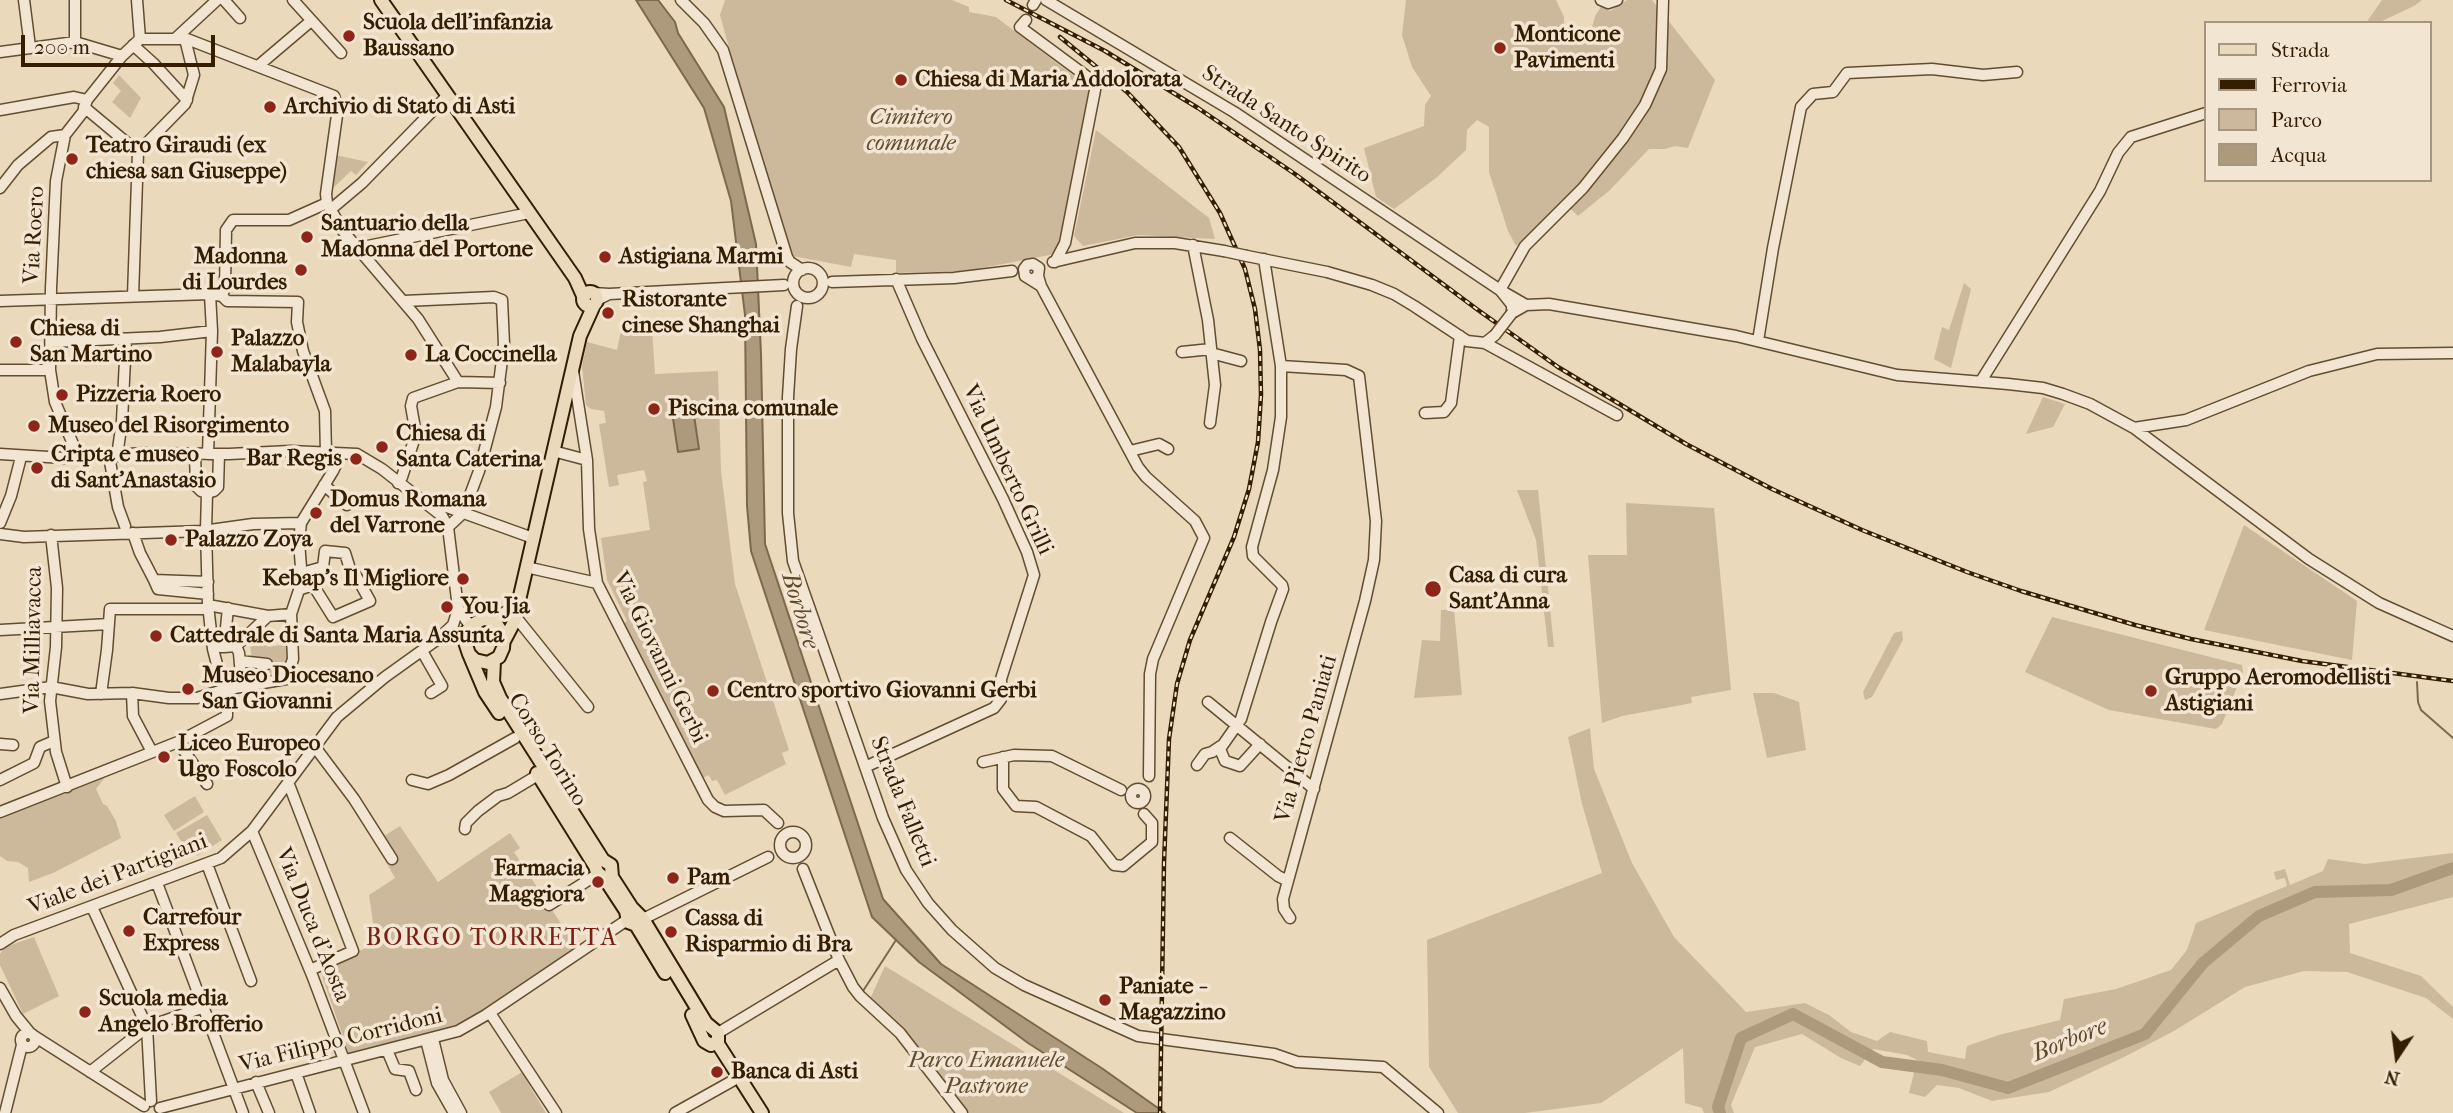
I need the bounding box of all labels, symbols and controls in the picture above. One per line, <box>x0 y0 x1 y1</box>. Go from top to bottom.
place label: Scuola dell'infanzia Baussano <box>363 9 552 63</box>
scale bar <box>24 21 219 65</box>
place label: Monticone Pavimenti <box>1514 21 1621 75</box>
legend <box>2204 21 2432 182</box>
marker: Scuola dell'infanzia Baussano <box>341 28 357 44</box>
text: 200 m <box>34 35 90 59</box>
text: Strada <box>2271 38 2329 62</box>
marker: Monticone Pavimenti <box>1492 40 1508 56</box>
street label: Strada Santo Spirito <box>1196 60 1376 190</box>
place label: Chiesa di Maria Addolorata <box>915 66 1182 94</box>
marker: Chiesa di Maria Addolorata <box>893 72 909 88</box>
text: Ferrovia <box>2271 73 2347 97</box>
place label: Archivio di Stato di Asti <box>284 93 515 121</box>
marker: Archivio di Stato di Asti <box>262 99 278 115</box>
park label: Cimitero comunale <box>866 104 956 158</box>
text: Parco <box>2271 108 2322 132</box>
place label: Teatro Giraudi (ex chiesa san Giuseppe) <box>86 132 287 186</box>
text: Acqua <box>2271 143 2326 167</box>
marker: Teatro Giraudi (ex chiesa san Giuseppe) <box>64 151 80 167</box>
street label: Via Roero <box>19 185 51 285</box>
place label: Santuario della Madonna del Portone <box>321 210 533 264</box>
marker: Santuario della Madonna del Portone <box>299 229 315 245</box>
place label: Madonna di Lourdes <box>182 243 287 297</box>
place label: Astigiana Marmi <box>619 243 783 271</box>
marker: Astigiana Marmi <box>597 249 613 265</box>
marker: Madonna di Lourdes <box>293 262 309 278</box>
place label: Ristorante cinese Shanghai <box>622 286 780 340</box>
marker: Ristorante cinese Shanghai <box>600 305 616 321</box>
place label: Chiesa di San Martino <box>30 315 152 369</box>
place label: Palazzo Malabayla <box>231 325 331 379</box>
marker: Chiesa di San Martino <box>8 334 24 350</box>
place label: La Coccinella <box>425 341 557 369</box>
marker: Palazzo Malabayla <box>209 344 225 360</box>
marker: La Coccinella <box>403 347 419 363</box>
street label: Via Umberto Grilli <box>955 380 1059 560</box>
place label: Pizzeria Roero <box>76 381 221 409</box>
marker: Pizzeria Roero <box>54 387 70 403</box>
place label: Piscina comunale <box>668 395 838 423</box>
marker: Piscina comunale <box>646 401 662 417</box>
place label: Museo del Risorgimento <box>48 412 289 440</box>
marker: Museo del Risorgimento <box>26 418 42 434</box>
place label: Chiesa di Santa Caterina <box>396 420 542 474</box>
marker: Chiesa di Santa Caterina <box>374 439 390 455</box>
place label: Cripta e museo di Sant'Anastasio <box>51 441 216 495</box>
place label: Bar Regis <box>246 445 342 473</box>
marker: Bar Regis <box>348 451 364 467</box>
marker: Cripta e museo di Sant'Anastasio <box>29 460 45 476</box>
place label: Domus Romana del Varrone <box>330 486 486 540</box>
marker: Domus Romana del Varrone <box>308 505 324 521</box>
place label: Palazzo Zoya <box>185 526 312 554</box>
marker: Palazzo Zoya <box>163 532 179 548</box>
place label: Casa di cura Sant'Anna <box>1449 562 1567 616</box>
place label: Kebap’s Il Migliore <box>262 565 449 593</box>
street label: Via Milliavacca <box>19 566 49 714</box>
street label: Via Giovanni Gerbi <box>605 568 713 748</box>
water label: Borbore <box>774 569 824 653</box>
marker: Kebap’s Il Migliore <box>455 571 471 587</box>
marker: Casa di cura Sant'Anna <box>1423 579 1443 599</box>
place label: You Jia <box>461 593 530 621</box>
marker: You Jia <box>439 599 455 615</box>
place label: Cattedrale di Santa Maria Assunta <box>170 622 504 650</box>
marker: Cattedrale di Santa Maria Assunta <box>148 628 164 644</box>
street label: Via Pietro Paniati <box>1270 652 1344 826</box>
place label: Museo Diocesano San Giovanni <box>202 662 374 716</box>
place label: Gruppo Aeromodellisti Astigiani <box>2165 664 2391 718</box>
place label: Centro sportivo Giovanni Gerbi <box>727 677 1037 705</box>
marker: Museo Diocesano San Giovanni <box>180 681 196 697</box>
marker: Centro sportivo Giovanni Gerbi <box>705 683 721 699</box>
marker: Gruppo Aeromodellisti Astigiani <box>2143 683 2159 699</box>
street label: Corso Torino <box>501 688 593 812</box>
place label: Liceo Europeo Ugo Foscolo <box>178 730 320 784</box>
street label: Strada Falletti <box>863 733 941 871</box>
marker: Liceo Europeo Ugo Foscolo <box>156 749 172 765</box>
street label: Viale dei Partigiani <box>25 828 211 922</box>
street label: Via Duca d'Aosta <box>269 844 355 1006</box>
place label: Farmacia Maggiora <box>489 855 584 909</box>
place label: Pam <box>687 864 730 892</box>
marker: Pam <box>665 870 681 886</box>
marker: Farmacia Maggiora <box>590 874 606 890</box>
place label: Carrefour Express <box>143 904 241 958</box>
place label: Cassa di Risparmio di Bra <box>685 905 852 959</box>
marker: Carrefour Express <box>121 923 137 939</box>
marker: Cassa di Risparmio di Bra <box>663 924 679 940</box>
district label: BORGO TORRETTA <box>368 925 616 953</box>
place label: Paniate - Magazzino <box>1119 973 1226 1027</box>
place label: Scuola media Angelo Brofferio <box>99 985 263 1039</box>
marker: Paniate - Magazzino <box>1097 992 1113 1008</box>
street label: Via Filippo Corridoni <box>237 1002 445 1080</box>
marker: Scuola media Angelo Brofferio <box>77 1004 93 1020</box>
water label: Borbore <box>2028 1013 2112 1069</box>
north arrow <box>2362 1022 2432 1092</box>
park label: Parco Emanuele Pastrone <box>908 1047 1064 1101</box>
place label: Banca di Asti <box>731 1058 858 1086</box>
marker: Banca di Asti <box>709 1064 725 1080</box>
text: N <box>2383 1065 2402 1090</box>

